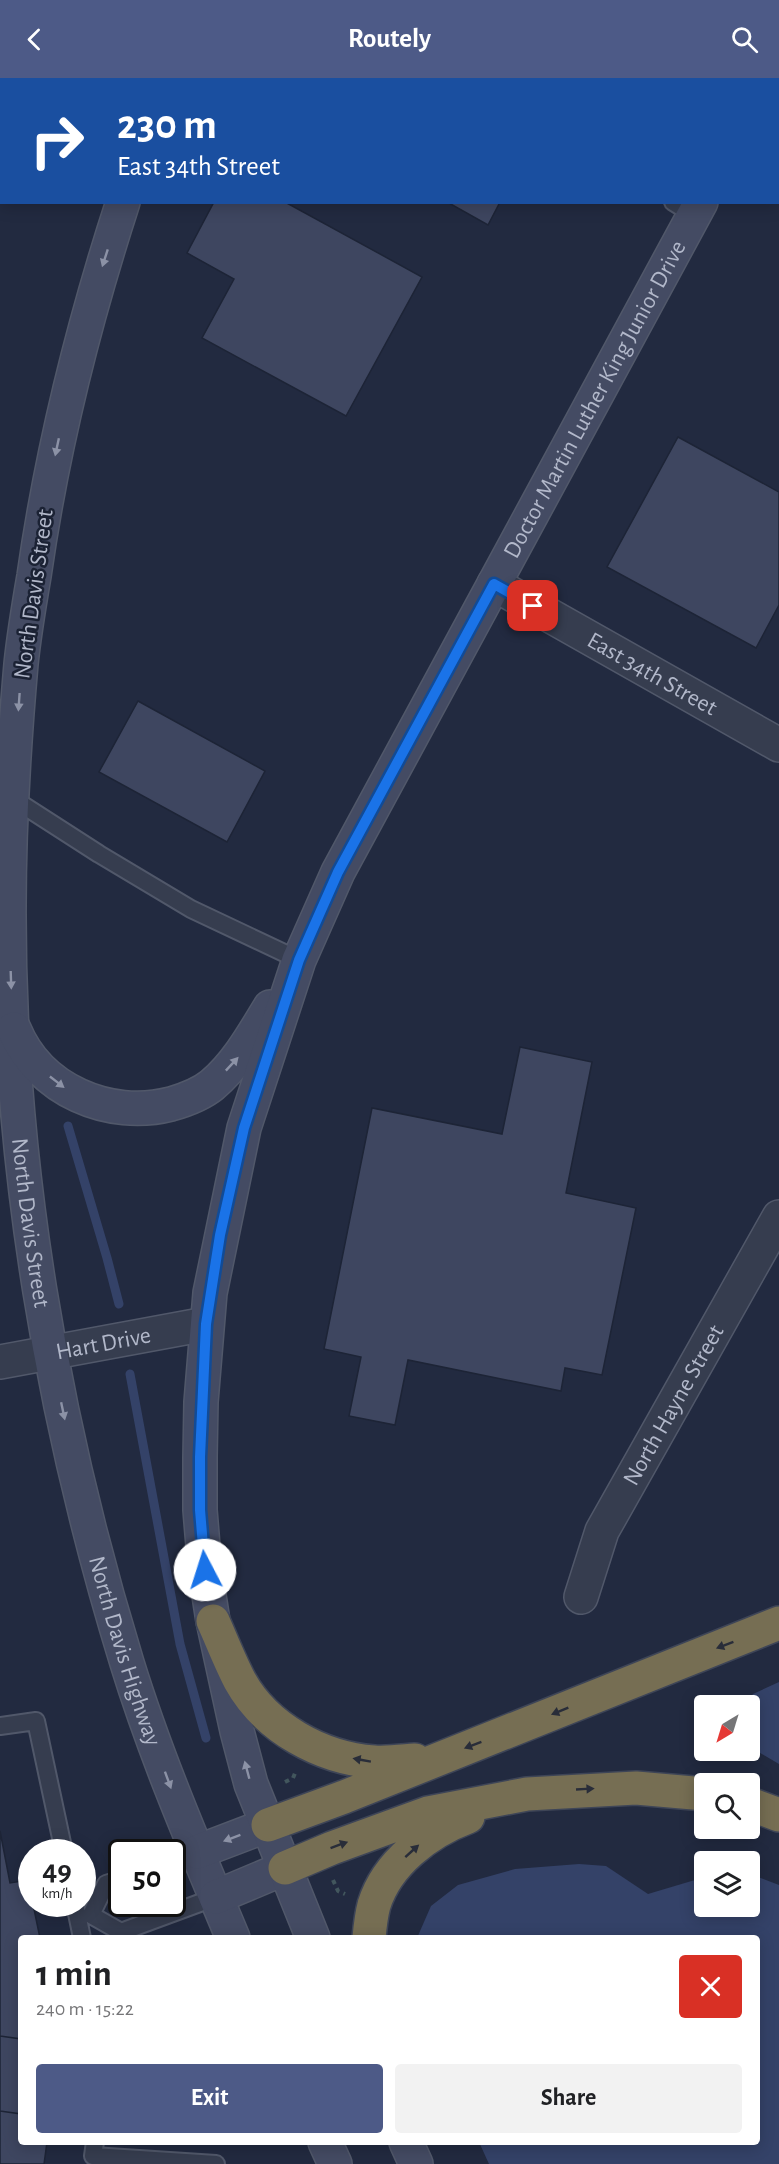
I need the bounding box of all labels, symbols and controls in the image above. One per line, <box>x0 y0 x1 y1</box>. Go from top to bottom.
icon: back <box>18 23 51 56</box>
icon: search <box>728 23 761 56</box>
text: Routely <box>348 25 431 52</box>
icon: right <box>18 102 96 180</box>
text: 230 m <box>117 104 217 146</box>
text: East 34th Street <box>117 153 280 180</box>
street label: Doctor Martin Luther King Junior Drive <box>499 237 691 562</box>
one-way arrow <box>100 249 109 267</box>
one-way arrow <box>51 438 61 456</box>
street label: North Davis Street <box>10 508 58 680</box>
pin <box>507 580 558 631</box>
icon: arrive <box>516 589 549 622</box>
street label: East 34th Street <box>583 628 721 721</box>
one-way arrow <box>14 692 23 711</box>
one-way arrow <box>6 971 16 990</box>
one-way arrow <box>224 1058 238 1072</box>
one-way arrow <box>49 1076 64 1088</box>
street label: North Davis Street <box>7 1137 53 1310</box>
street label: North Hayne Street <box>619 1321 729 1490</box>
street label: Hart Drive <box>54 1323 153 1364</box>
one-way arrow <box>59 1401 68 1420</box>
position arrow <box>173 1538 237 1602</box>
street label: North Davis Highway <box>84 1554 165 1749</box>
one-way arrow <box>716 1641 734 1650</box>
north arrow <box>694 1695 760 1761</box>
map controls <box>694 1695 760 1917</box>
one-way arrow <box>551 1706 569 1716</box>
one-way arrow <box>464 1741 482 1751</box>
one-way arrow <box>352 1755 371 1764</box>
one-way arrow <box>242 1761 251 1779</box>
one-way arrow <box>163 1771 173 1789</box>
button: search <box>694 1773 760 1839</box>
one-way arrow <box>576 1785 595 1794</box>
one-way arrow <box>223 1834 241 1844</box>
speed limit sign: 50 <box>108 1839 186 1917</box>
one-way arrow <box>330 1840 348 1850</box>
one-way arrow <box>404 1845 419 1858</box>
button: layers <box>694 1851 760 1917</box>
text: 49 <box>42 1856 72 1886</box>
text: km/h <box>42 1886 72 1901</box>
button: close <box>679 1955 742 2018</box>
text: 1 min <box>36 1956 112 1992</box>
text: 240 m · 15:22 <box>36 1999 134 2019</box>
button: Exit <box>36 2064 383 2133</box>
button: Share <box>395 2064 742 2133</box>

